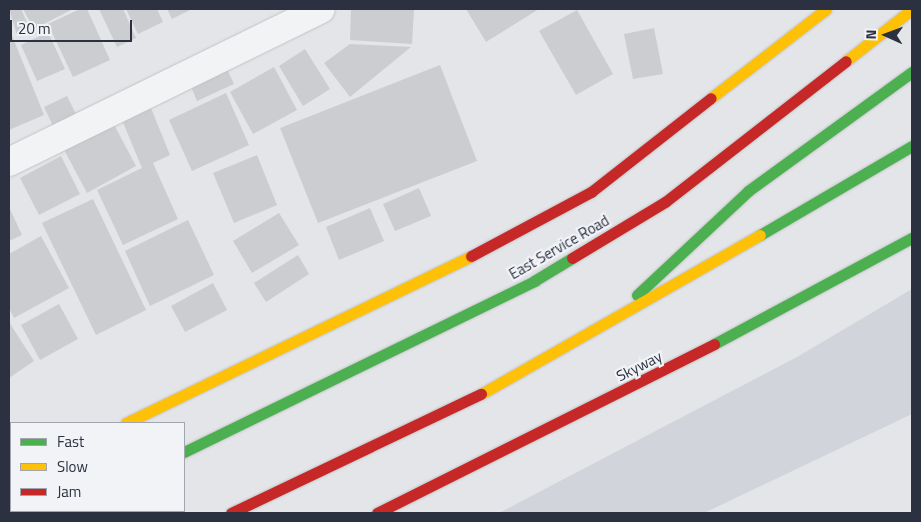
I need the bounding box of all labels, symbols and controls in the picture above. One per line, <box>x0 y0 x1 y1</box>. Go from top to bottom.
scale bar <box>12 10 135 42</box>
north arrow <box>861 10 911 60</box>
text: 20 m <box>18 17 51 40</box>
text: N <box>860 29 881 40</box>
street label: East Service Road <box>506 211 612 283</box>
street label: Skyway <box>613 347 665 385</box>
legend <box>10 422 185 512</box>
text: Fast <box>57 430 84 453</box>
text: Slow <box>57 455 88 478</box>
text: Jam <box>57 480 81 503</box>

